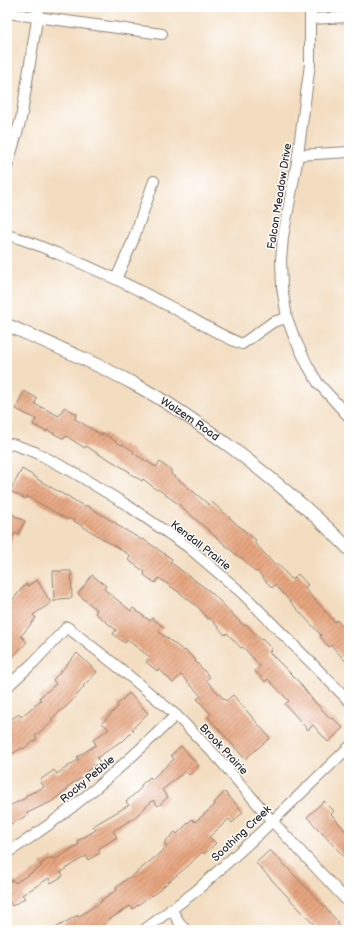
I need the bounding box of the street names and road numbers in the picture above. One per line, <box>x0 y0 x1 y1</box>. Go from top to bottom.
street label: Falcon Meadow Drive <box>265 142 294 250</box>
street label: Walzem Road <box>158 394 222 444</box>
street label: Kendall Prairie <box>168 518 234 573</box>
street label: Brook Prairie <box>197 721 251 778</box>
street label: Rocky Pebble <box>57 753 118 806</box>
street label: Soothing Creek <box>209 802 274 864</box>

